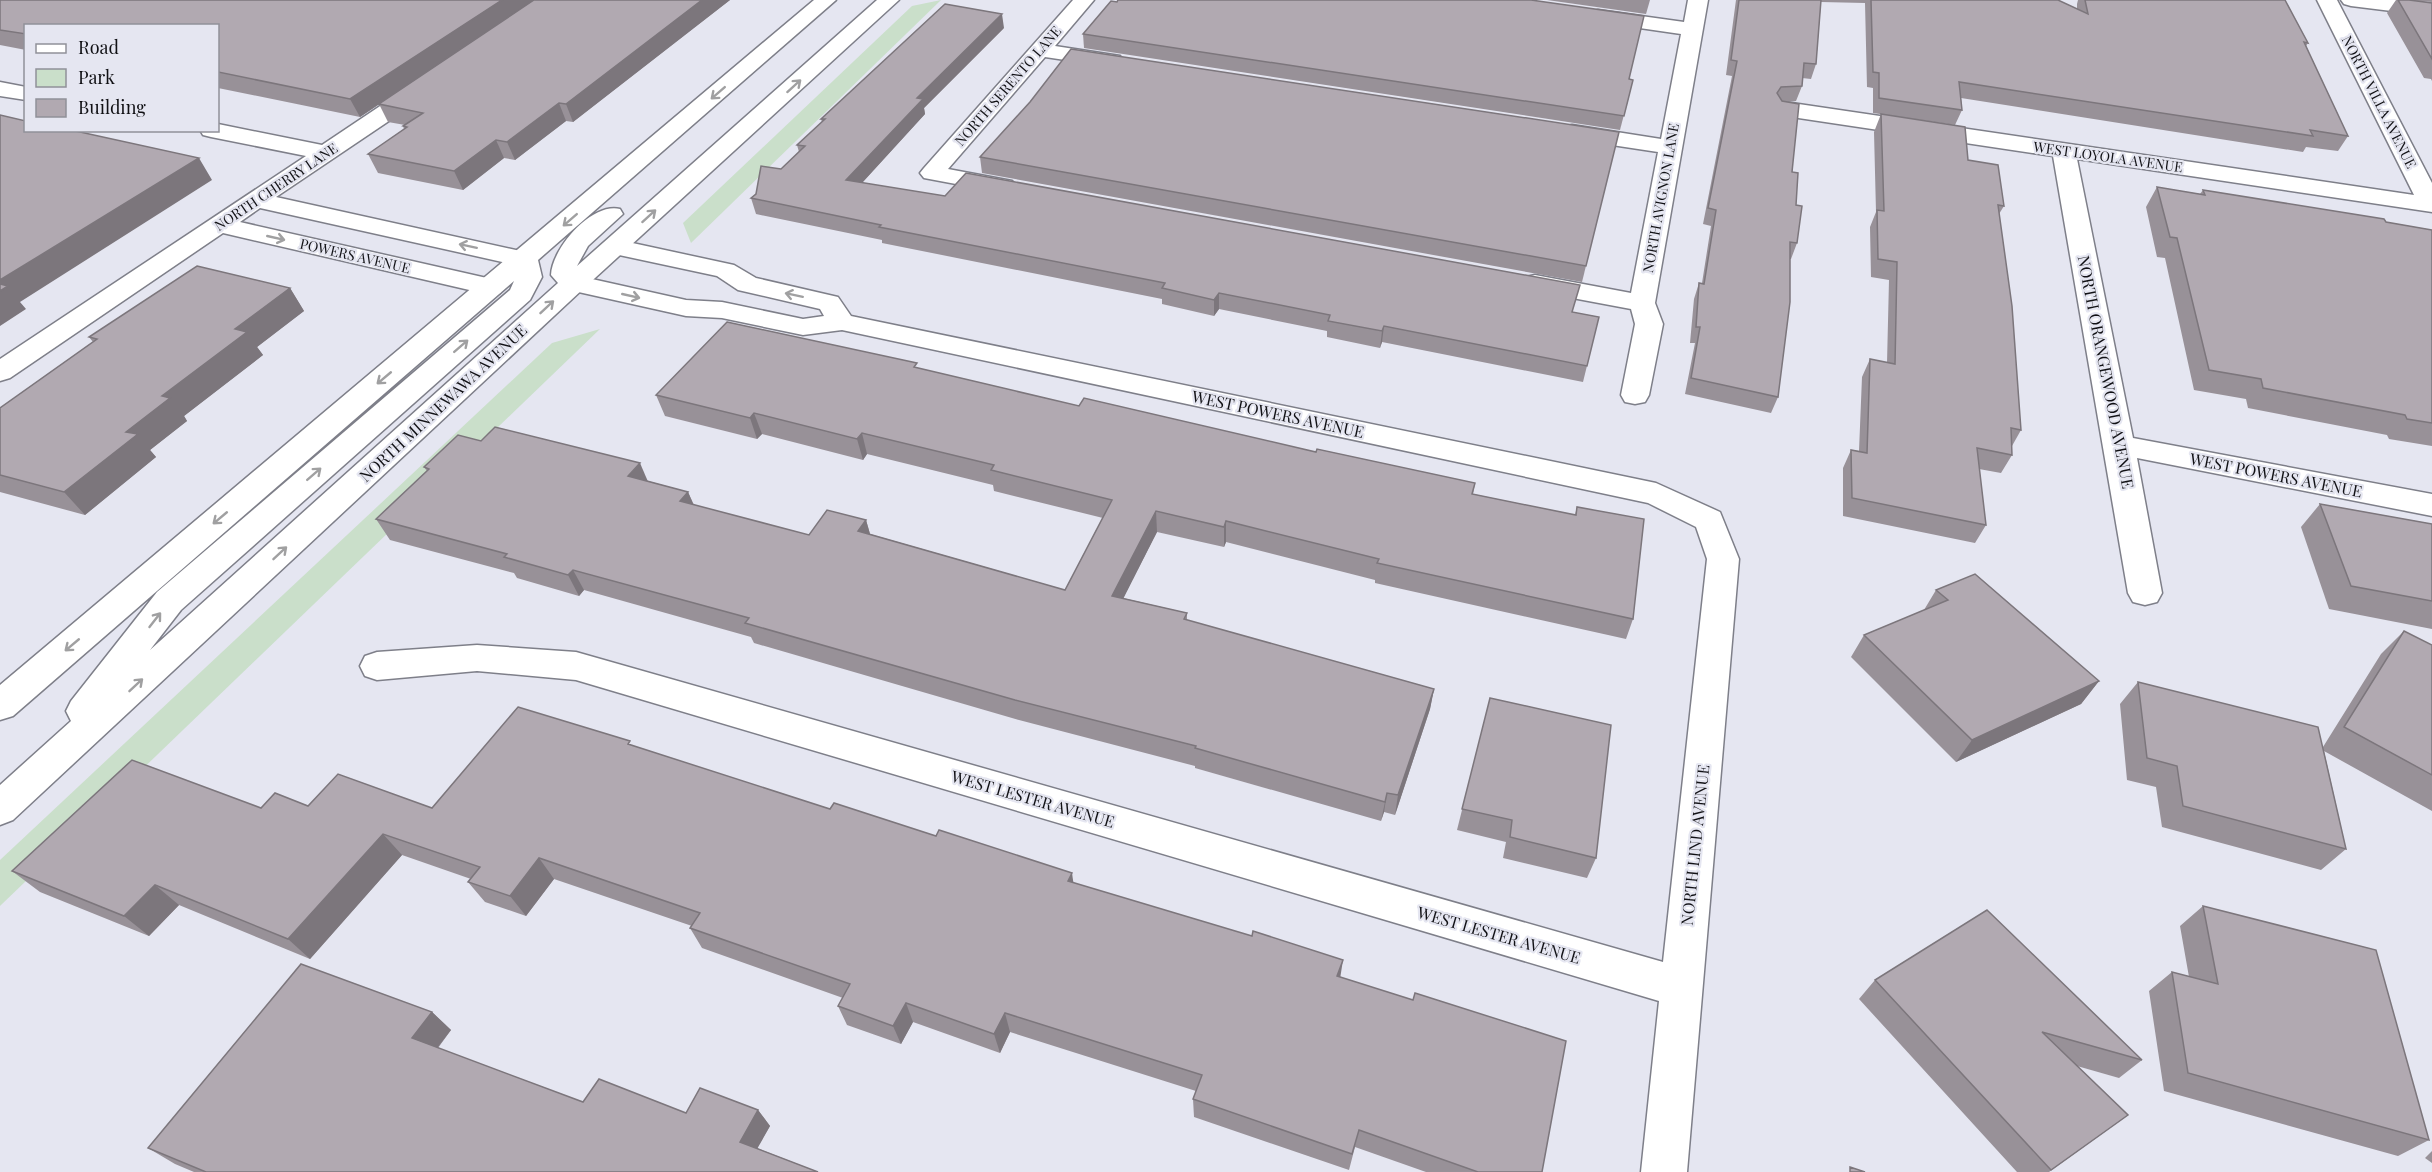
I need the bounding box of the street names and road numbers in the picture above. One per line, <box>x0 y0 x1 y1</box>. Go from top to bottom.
street label: NORTH SERENTO LANE <box>950 22 1065 150</box>
street label: NORTH VILLA AVENUE <box>2338 32 2421 171</box>
street label: NORTH AVIGNON LANE <box>1638 122 1683 274</box>
street label: WEST LOYOLA AVENUE <box>2031 136 2184 176</box>
street label: NORTH CHERRY LANE <box>210 138 341 235</box>
street label: POWERS AVENUE <box>298 234 412 277</box>
street label: NORTH ORANGEWOOD AVENUE <box>2074 254 2139 490</box>
street label: NORTH MINNEWAWA AVENUE <box>354 319 531 486</box>
street label: WEST POWERS AVENUE <box>1189 385 1366 442</box>
street label: WEST POWERS AVENUE <box>2187 447 2364 502</box>
street label: NORTH LIND AVENUE <box>1676 764 1713 926</box>
street label: WEST LESTER AVENUE <box>948 765 1117 832</box>
street label: WEST LESTER AVENUE <box>1414 901 1583 968</box>

